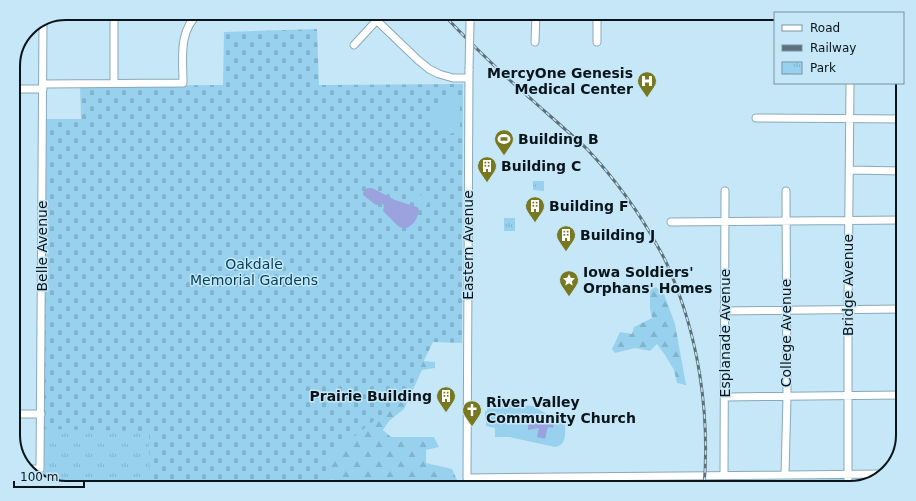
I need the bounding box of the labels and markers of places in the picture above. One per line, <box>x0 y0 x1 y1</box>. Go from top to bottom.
place label: MercyOne Genesis Medical Center <box>487 65 633 97</box>
hospital icon: MercyOne Genesis Medical Center <box>636 70 658 98</box>
sports icon: Building B <box>493 128 515 156</box>
place label: Building B <box>518 131 599 147</box>
building icon: Building C <box>476 155 498 183</box>
place label: Building C <box>501 158 581 174</box>
building icon: Building F <box>524 195 546 223</box>
place label: Building F <box>549 198 628 214</box>
building icon: Building J <box>555 224 577 252</box>
place label: Building J <box>580 227 655 243</box>
place label: Iowa Soldiers' Orphans' Homes <box>583 264 712 296</box>
place icon: Iowa Soldiers' Orphans' Homes <box>558 269 580 297</box>
building icon: Prairie Building <box>435 385 457 413</box>
place label: Prairie Building <box>309 388 432 404</box>
place label: River Valley Community Church <box>486 394 636 426</box>
church icon: River Valley Community Church <box>461 399 483 427</box>

